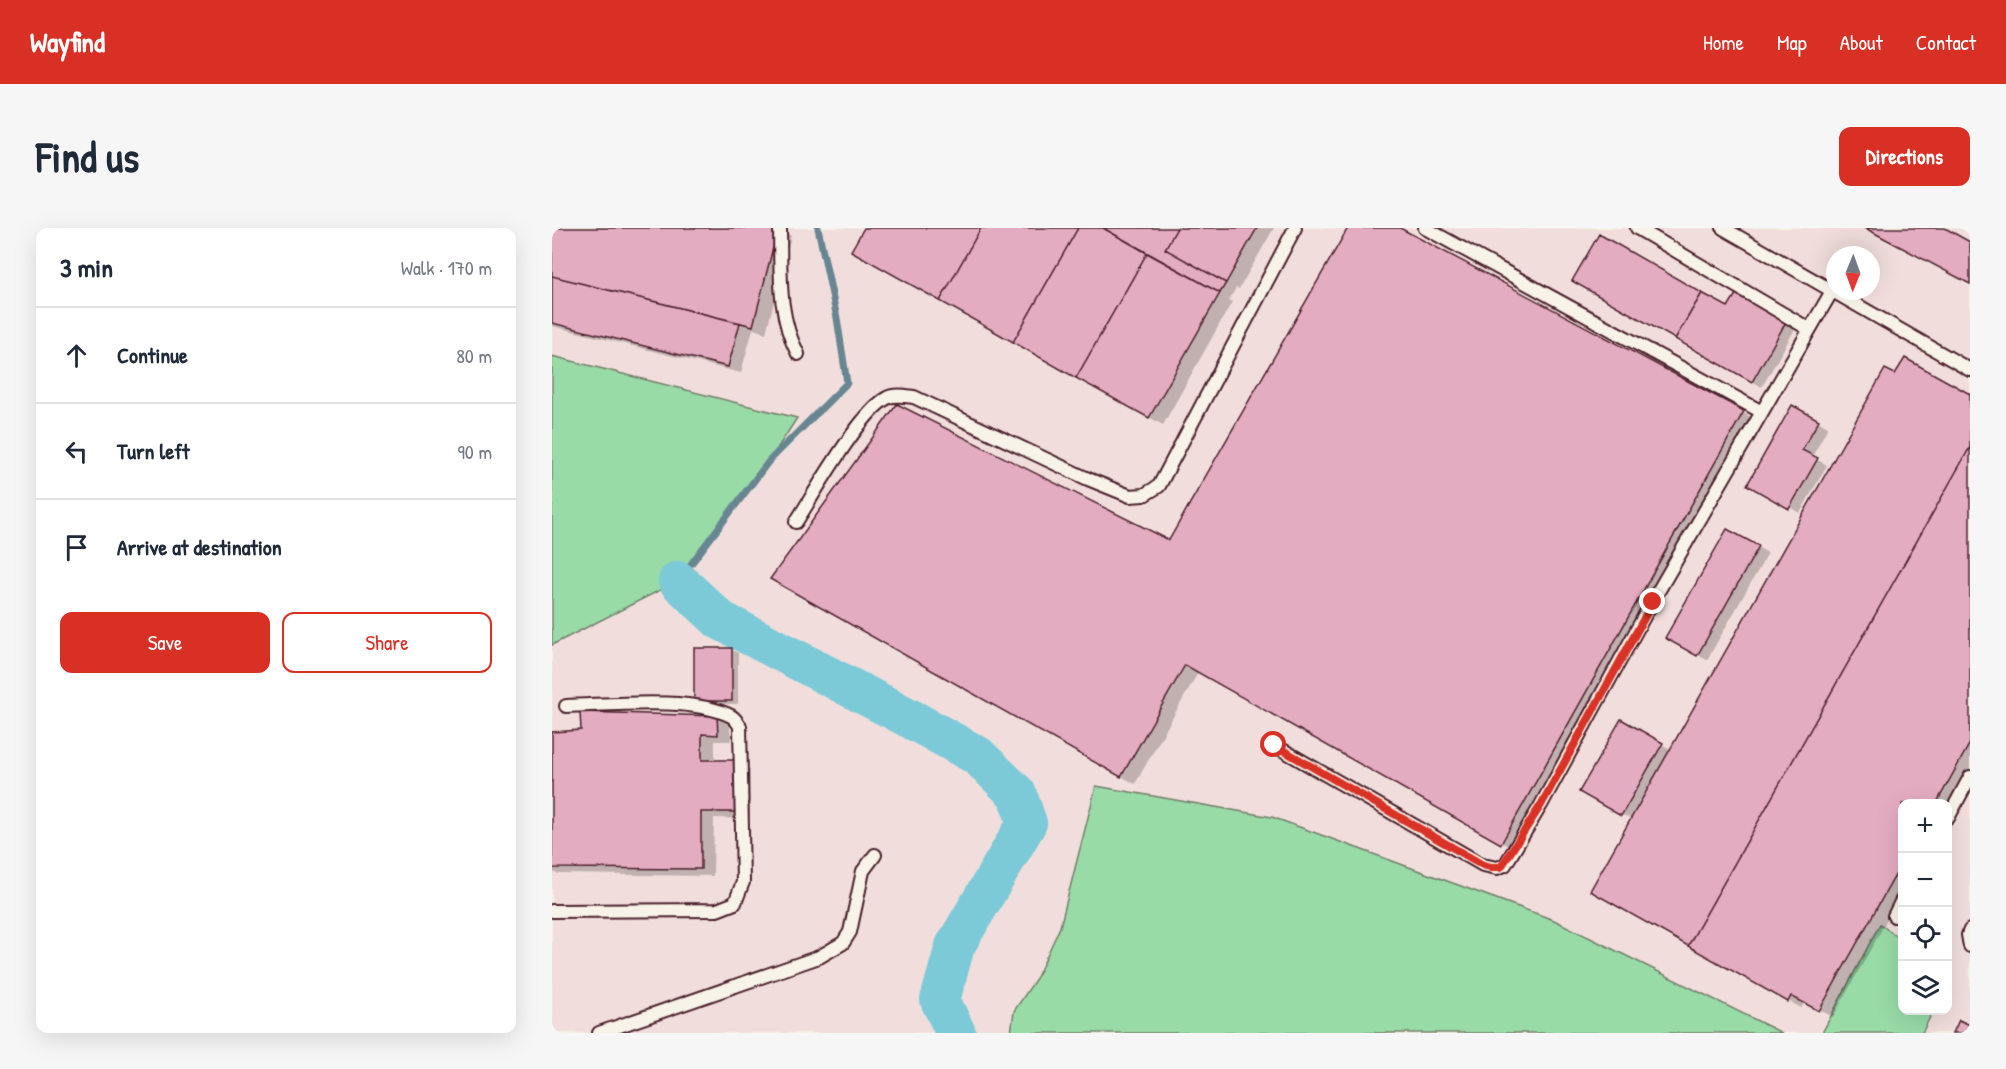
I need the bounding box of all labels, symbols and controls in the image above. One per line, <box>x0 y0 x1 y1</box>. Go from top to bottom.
text: Wayfind <box>30 23 105 61</box>
text: Home <box>1703 28 1744 57</box>
text: Map <box>1777 28 1807 57</box>
text: About <box>1840 28 1883 57</box>
text: Contact <box>1916 28 1976 57</box>
button: Directions <box>1839 127 1970 186</box>
text: Find us <box>36 128 139 185</box>
north arrow <box>1826 246 1880 300</box>
text: 3 min <box>60 250 113 285</box>
text: Walk · 170 m <box>401 254 492 281</box>
icon: ahead <box>60 339 93 372</box>
text: Continue <box>117 340 188 370</box>
text: 80 m <box>456 342 492 369</box>
icon: left <box>60 435 93 468</box>
text: Turn left <box>117 436 190 466</box>
text: 90 m <box>458 438 492 465</box>
icon: arrive <box>60 531 93 564</box>
text: Arrive at destination <box>117 532 282 562</box>
route end <box>1639 588 1665 614</box>
button: Save <box>60 612 270 673</box>
button: Share <box>282 612 492 673</box>
route start <box>1260 731 1286 757</box>
map controls <box>1898 799 1952 1015</box>
button: + <box>1898 799 1952 853</box>
button: − <box>1898 853 1952 907</box>
button: locate <box>1898 907 1952 961</box>
button: layers <box>1898 961 1952 1015</box>

